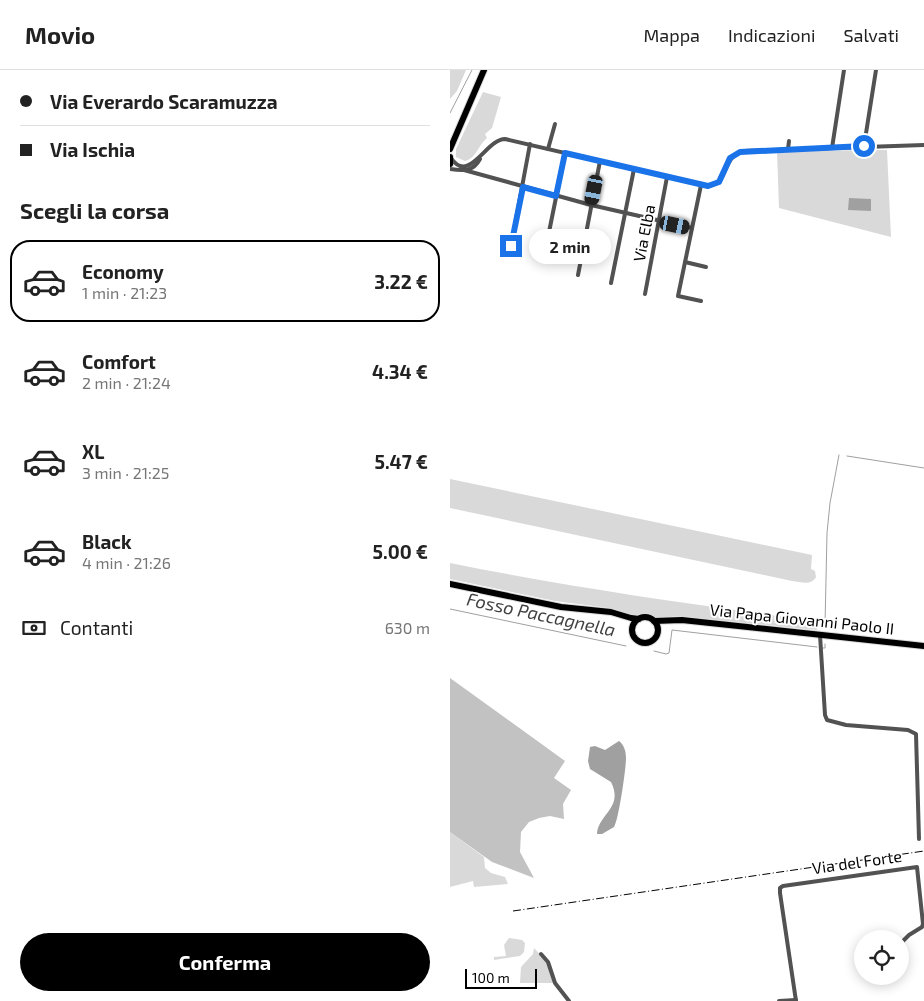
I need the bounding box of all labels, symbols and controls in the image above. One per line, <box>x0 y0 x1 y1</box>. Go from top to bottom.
text: Movio <box>25 20 95 49</box>
text: Mappa <box>644 24 700 46</box>
text: Indicazioni <box>728 24 815 46</box>
text: Salvati <box>843 24 899 46</box>
text: Via Everardo Scaramuzza <box>50 90 278 113</box>
route start <box>853 135 875 157</box>
text: Via Ischia <box>50 138 135 161</box>
car <box>583 174 604 206</box>
text: Scegli la corsa <box>20 197 169 223</box>
street label: Via Elba <box>629 203 658 263</box>
car <box>658 215 691 235</box>
callout: 2 min <box>528 228 611 264</box>
route end <box>500 235 522 257</box>
text: 2 min <box>550 237 590 256</box>
icon: car <box>22 259 67 304</box>
text: Economy <box>82 260 164 283</box>
text: 3.22 € <box>374 270 428 293</box>
text: 1 min · 21:23 <box>82 283 167 302</box>
icon: car <box>22 349 67 394</box>
text: Comfort <box>82 350 156 373</box>
text: 4.34 € <box>372 360 428 383</box>
text: 2 min · 21:24 <box>82 373 171 392</box>
icon: car <box>22 439 67 484</box>
text: XL <box>82 440 104 463</box>
text: 5.47 € <box>375 450 428 473</box>
text: 3 min · 21:25 <box>82 463 169 482</box>
icon: car <box>22 529 67 574</box>
text: Black <box>82 530 132 553</box>
text: 5.00 € <box>373 540 428 563</box>
text: 4 min · 21:26 <box>82 553 171 572</box>
water label: Fosso Paccagnella <box>465 588 618 641</box>
street label: Via Papa Giovanni Paolo II <box>709 599 895 638</box>
icon: cash <box>20 614 48 642</box>
text: Contanti <box>60 616 133 639</box>
text: 630 m <box>385 618 430 637</box>
street label: Via del Forte <box>811 846 903 877</box>
map controls <box>854 930 909 985</box>
button: locate <box>854 930 909 985</box>
button: Conferma <box>20 933 430 991</box>
scale bar <box>465 966 538 989</box>
text: 100 m <box>472 969 510 986</box>

